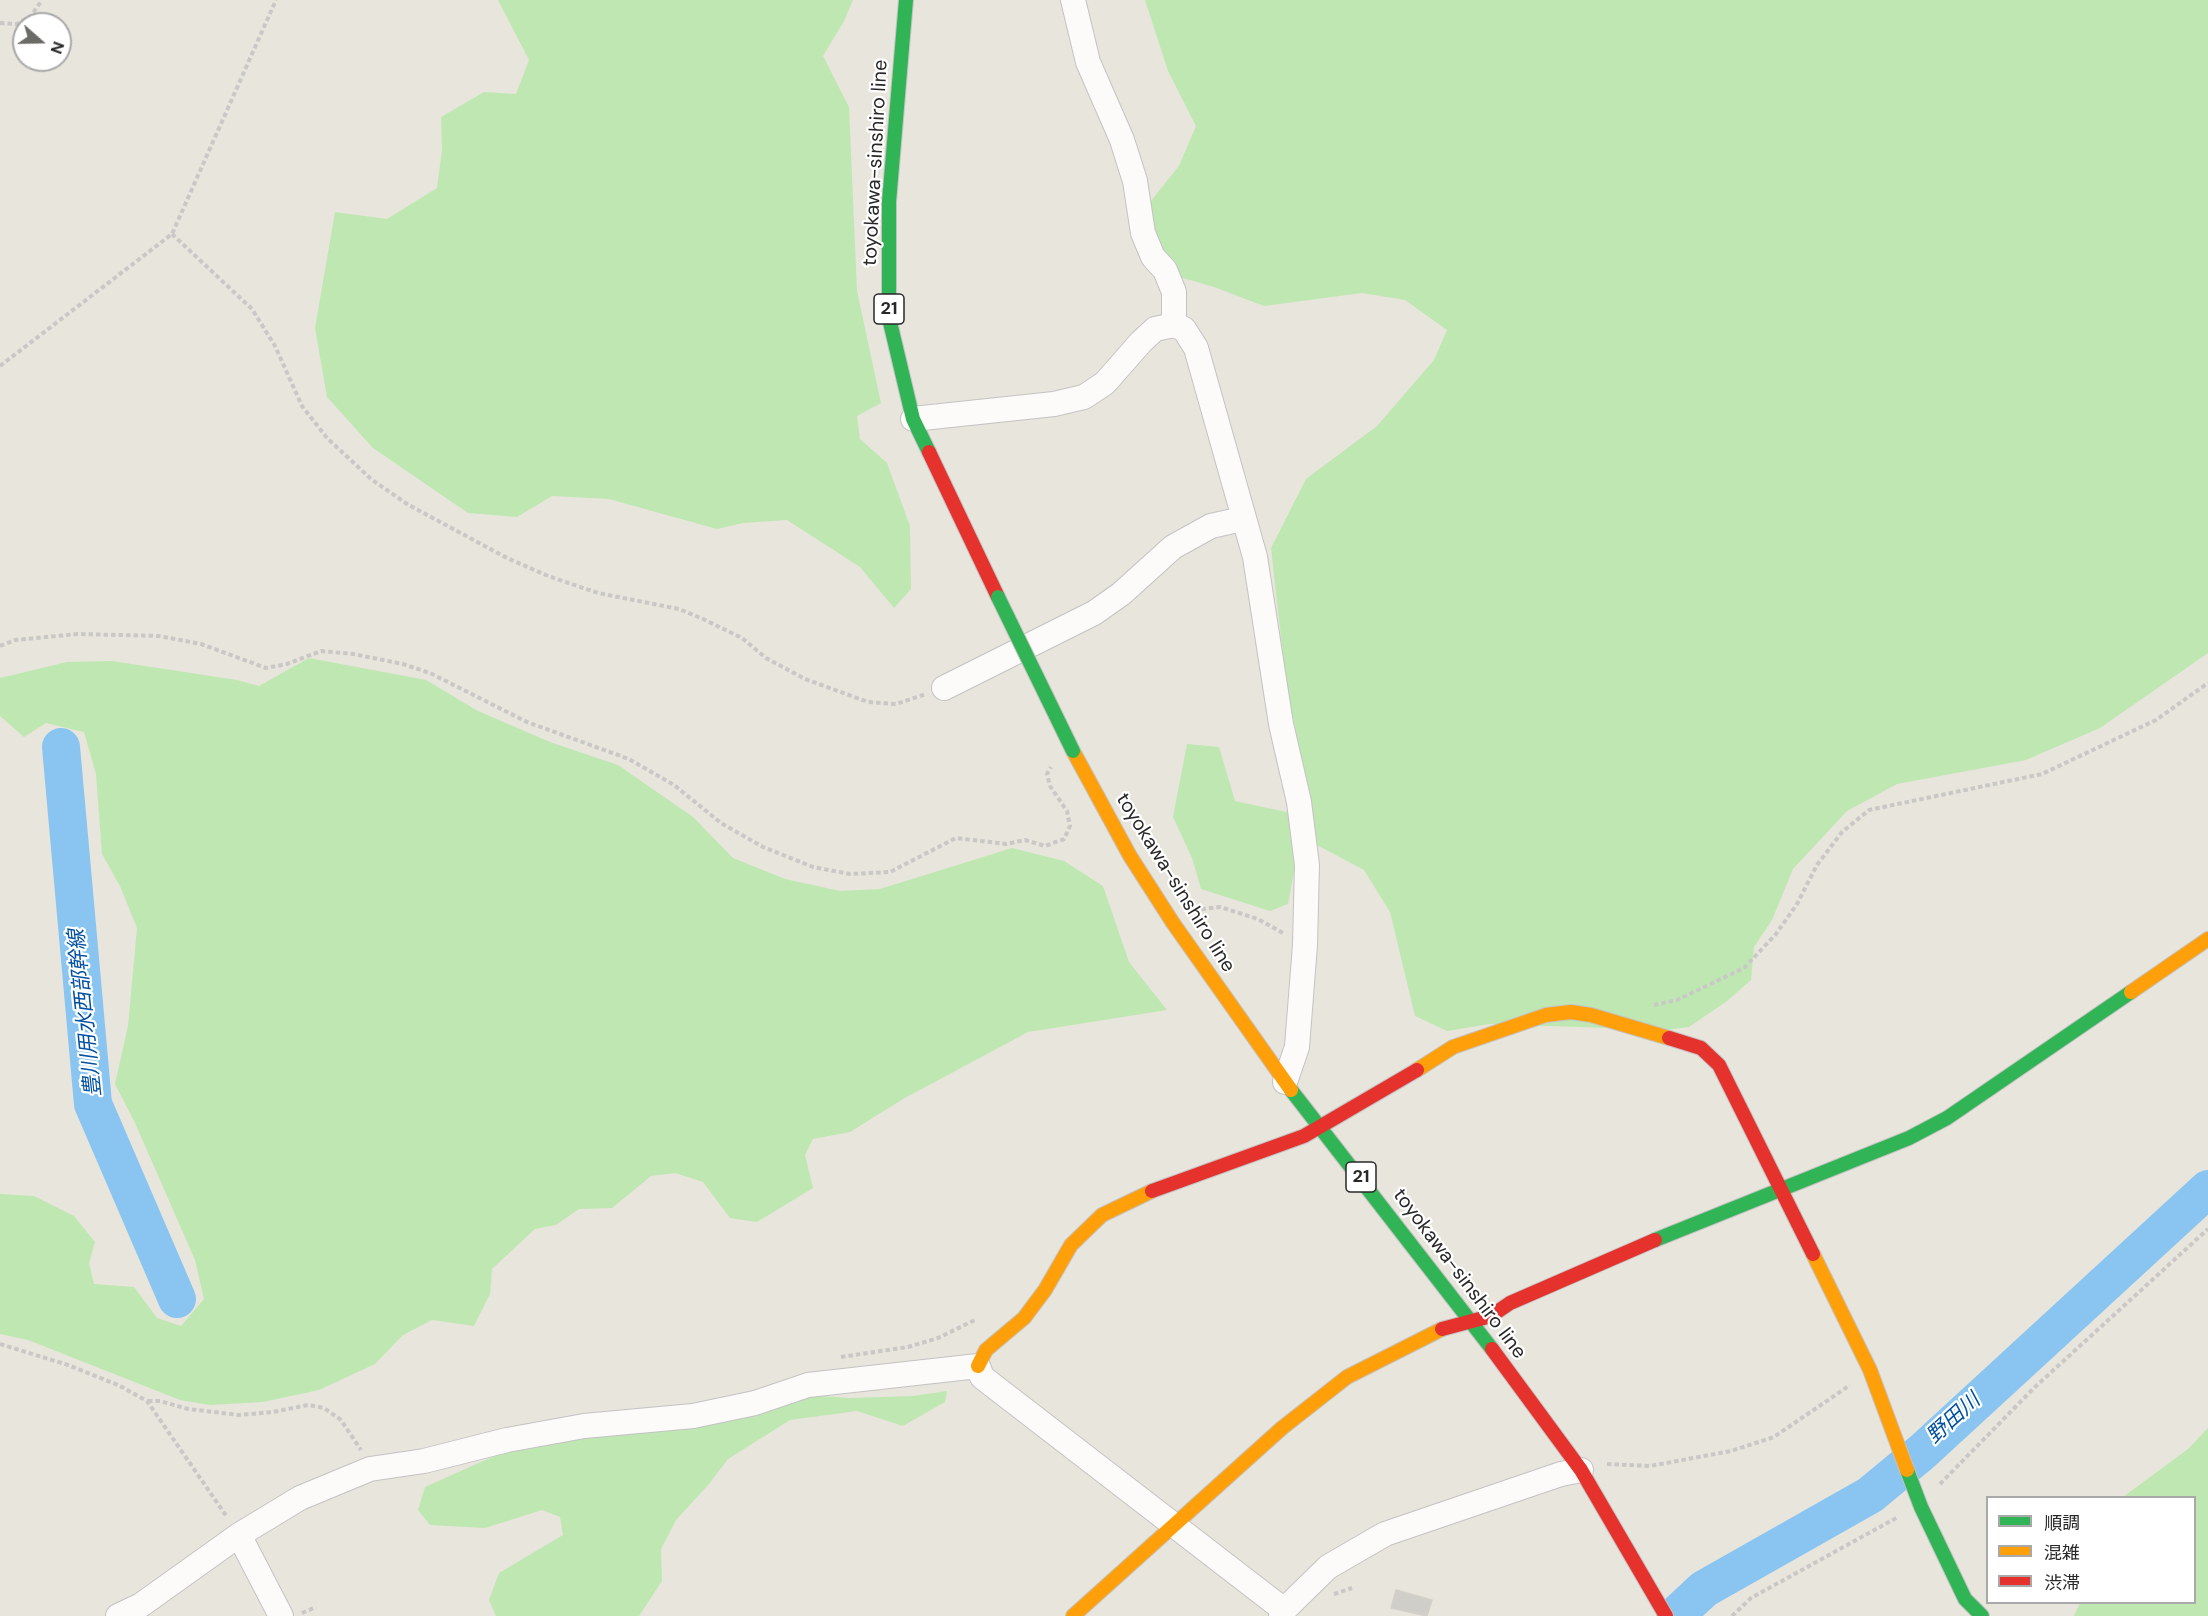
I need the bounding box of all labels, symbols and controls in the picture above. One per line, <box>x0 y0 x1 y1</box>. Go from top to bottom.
north arrow <box>12 12 72 72</box>
text: N <box>46 39 69 57</box>
street label: toyokawa-sinshiro line <box>859 59 893 267</box>
road number: 21 <box>874 294 904 324</box>
street label: toyokawa-sinshiro line <box>1110 789 1240 977</box>
water label: 豊川用水西部幹線 <box>65 928 107 1098</box>
road number: 21 <box>1346 1162 1376 1192</box>
street label: toyokawa-sinshiro line <box>1387 1184 1531 1364</box>
water label: 野田川 <box>1922 1389 1986 1449</box>
legend <box>1986 1496 2196 1604</box>
text: 順調 <box>2044 1511 2080 1535</box>
text: 混雑 <box>2044 1541 2080 1565</box>
text: 渋滞 <box>2044 1571 2080 1595</box>

